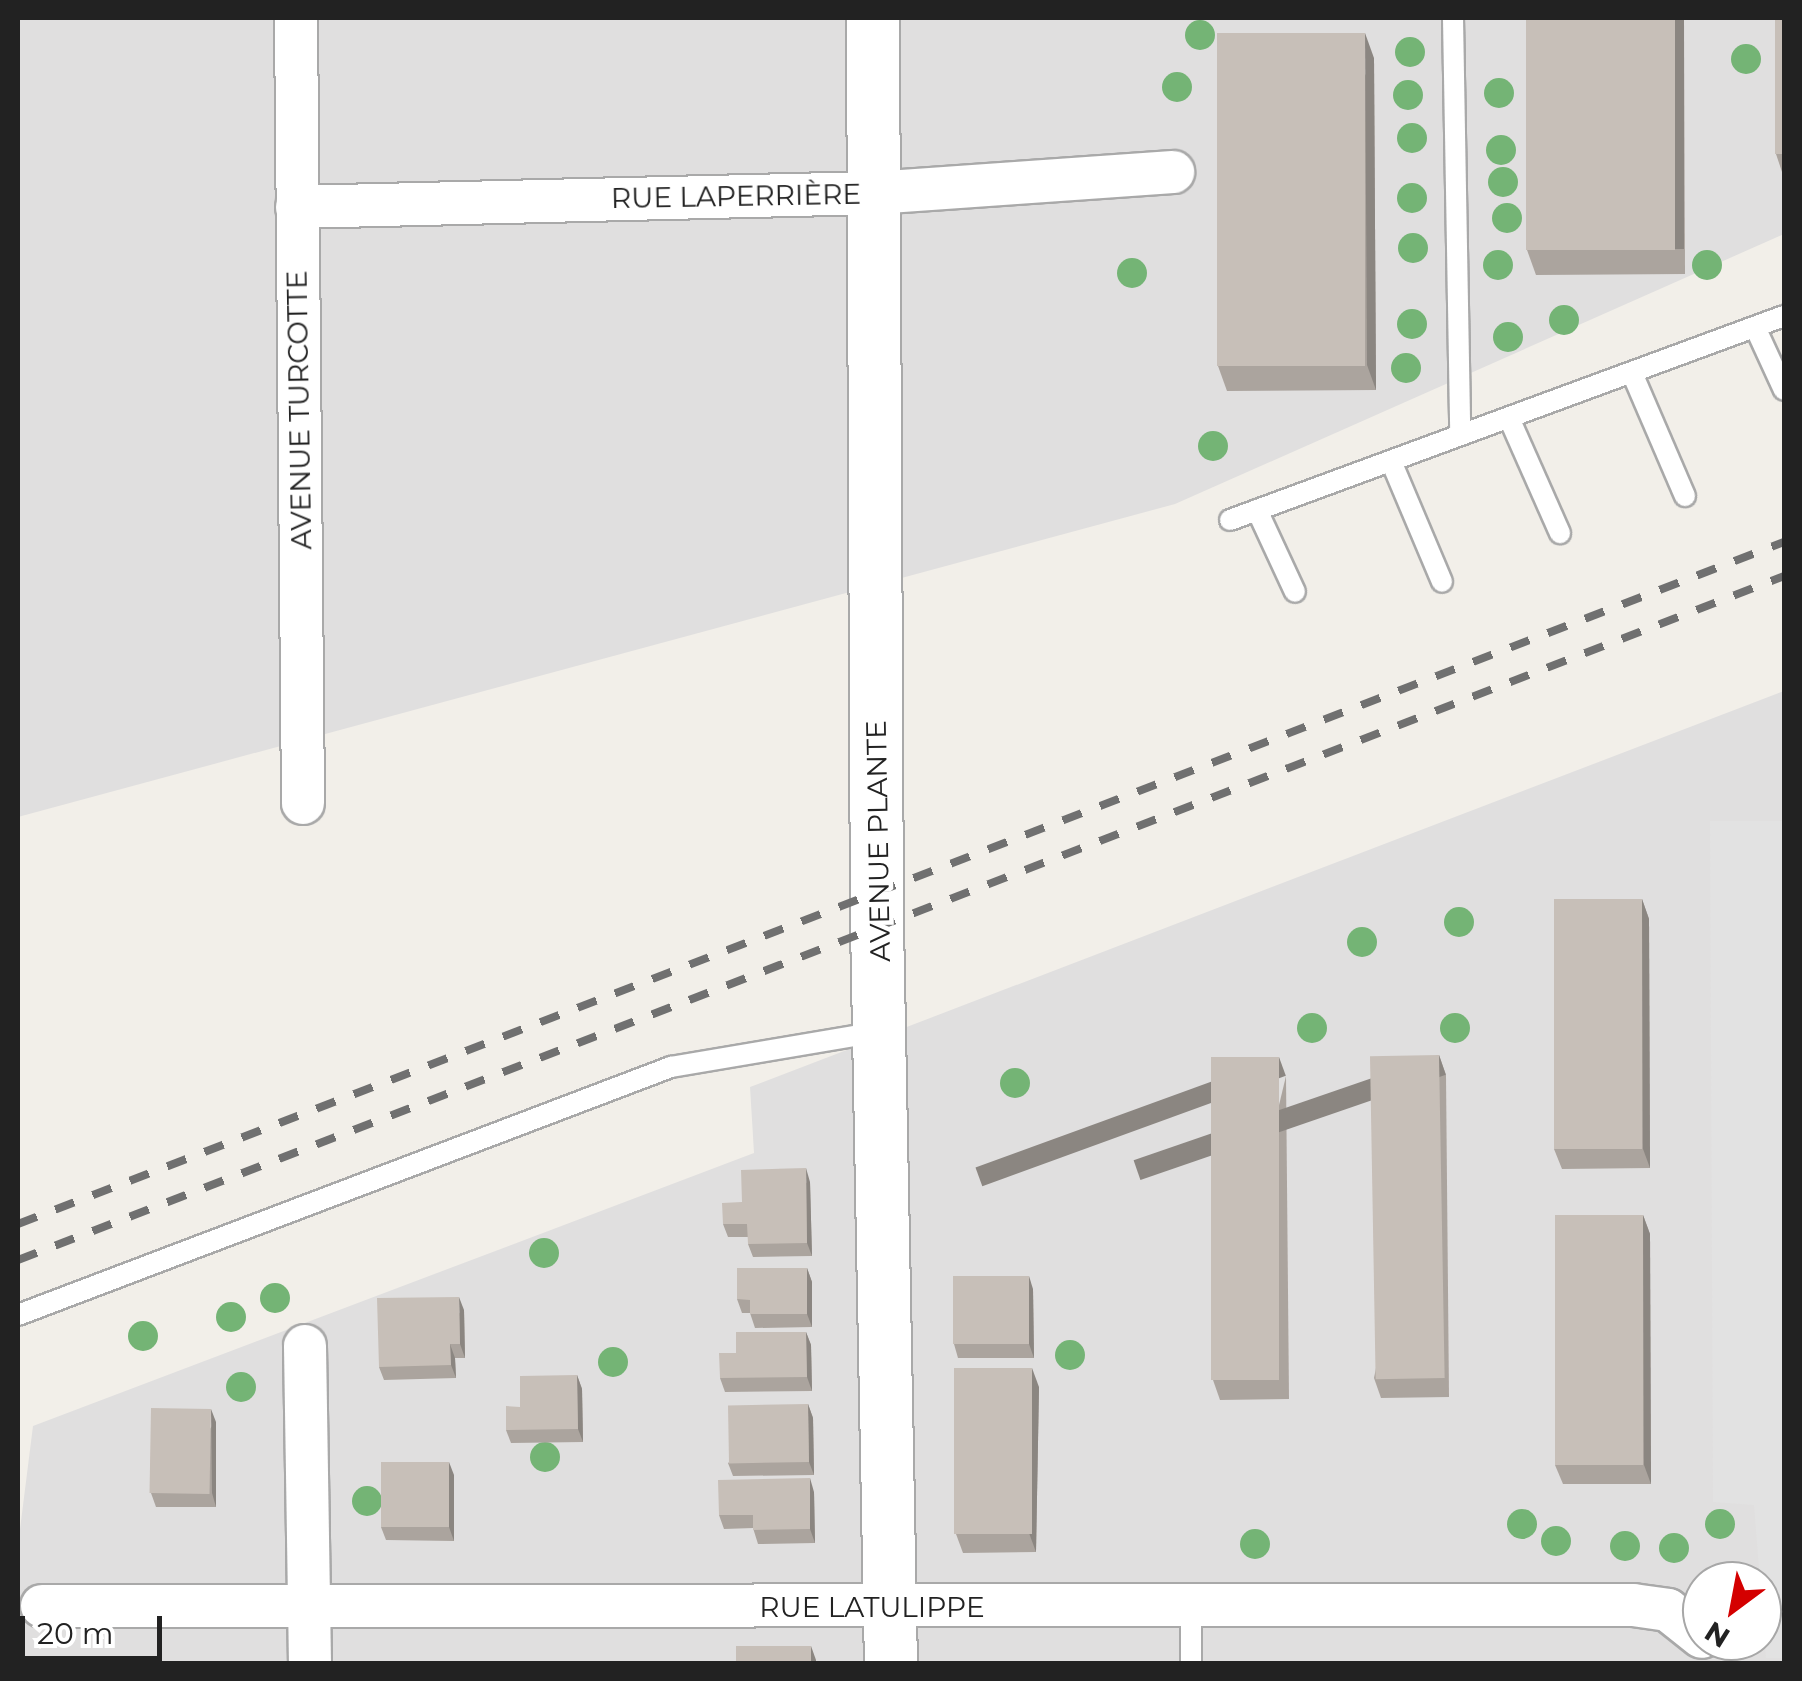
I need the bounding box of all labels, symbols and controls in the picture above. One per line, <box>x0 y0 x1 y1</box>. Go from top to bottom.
street label: RUE LAPERRIÈRE <box>611 177 861 215</box>
street label: AVENUE TURCOTTE <box>280 270 318 550</box>
street label: AVENUE PLANTE <box>859 720 897 962</box>
north arrow <box>1682 1561 1782 1661</box>
street label: RUE LATULIPPE <box>759 1590 985 1624</box>
scale bar <box>25 1596 168 1658</box>
text: N <box>1699 1614 1736 1655</box>
text: 20 m <box>37 1615 114 1652</box>

